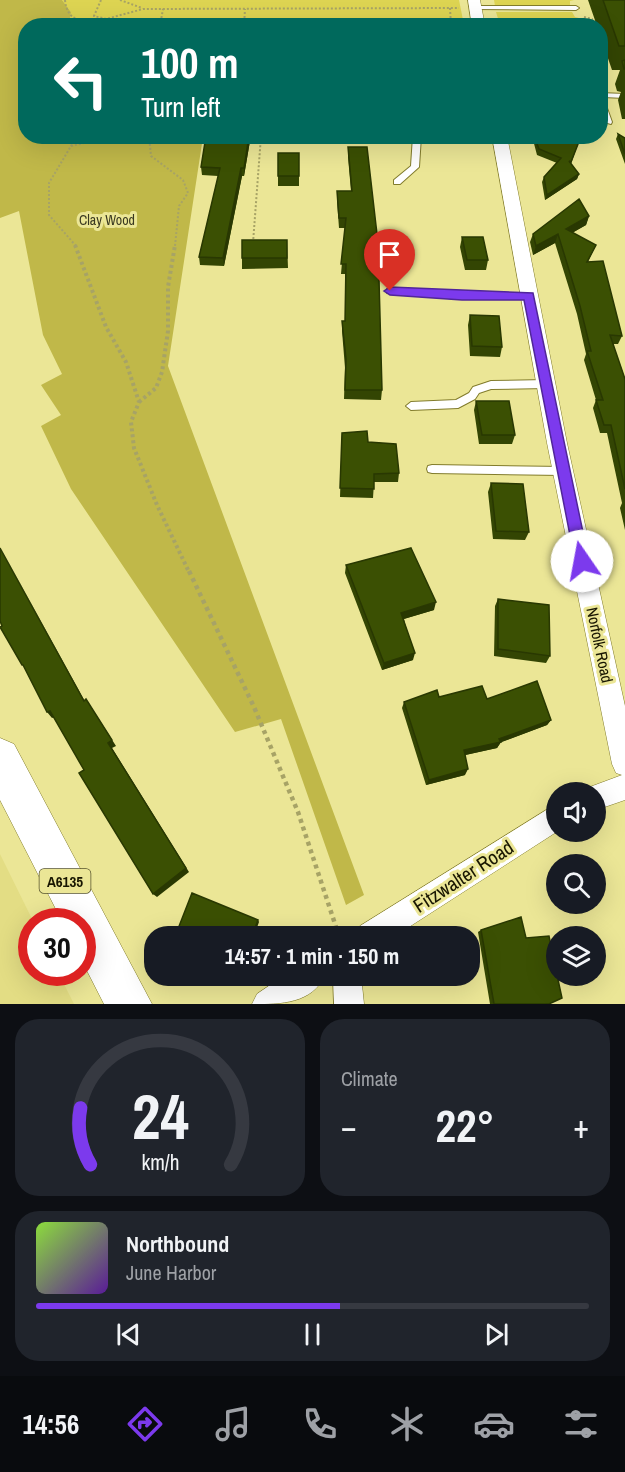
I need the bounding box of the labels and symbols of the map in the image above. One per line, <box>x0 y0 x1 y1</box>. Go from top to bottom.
park label: Clay Wood <box>79 211 135 229</box>
pin <box>364 229 415 291</box>
position arrow <box>550 529 614 593</box>
street label: Norfolk Road <box>581 605 619 685</box>
street label: Fitzwalter Road <box>407 833 519 919</box>
road number: A6135 <box>40 869 90 893</box>
speed limit sign: 30 <box>18 908 96 986</box>

